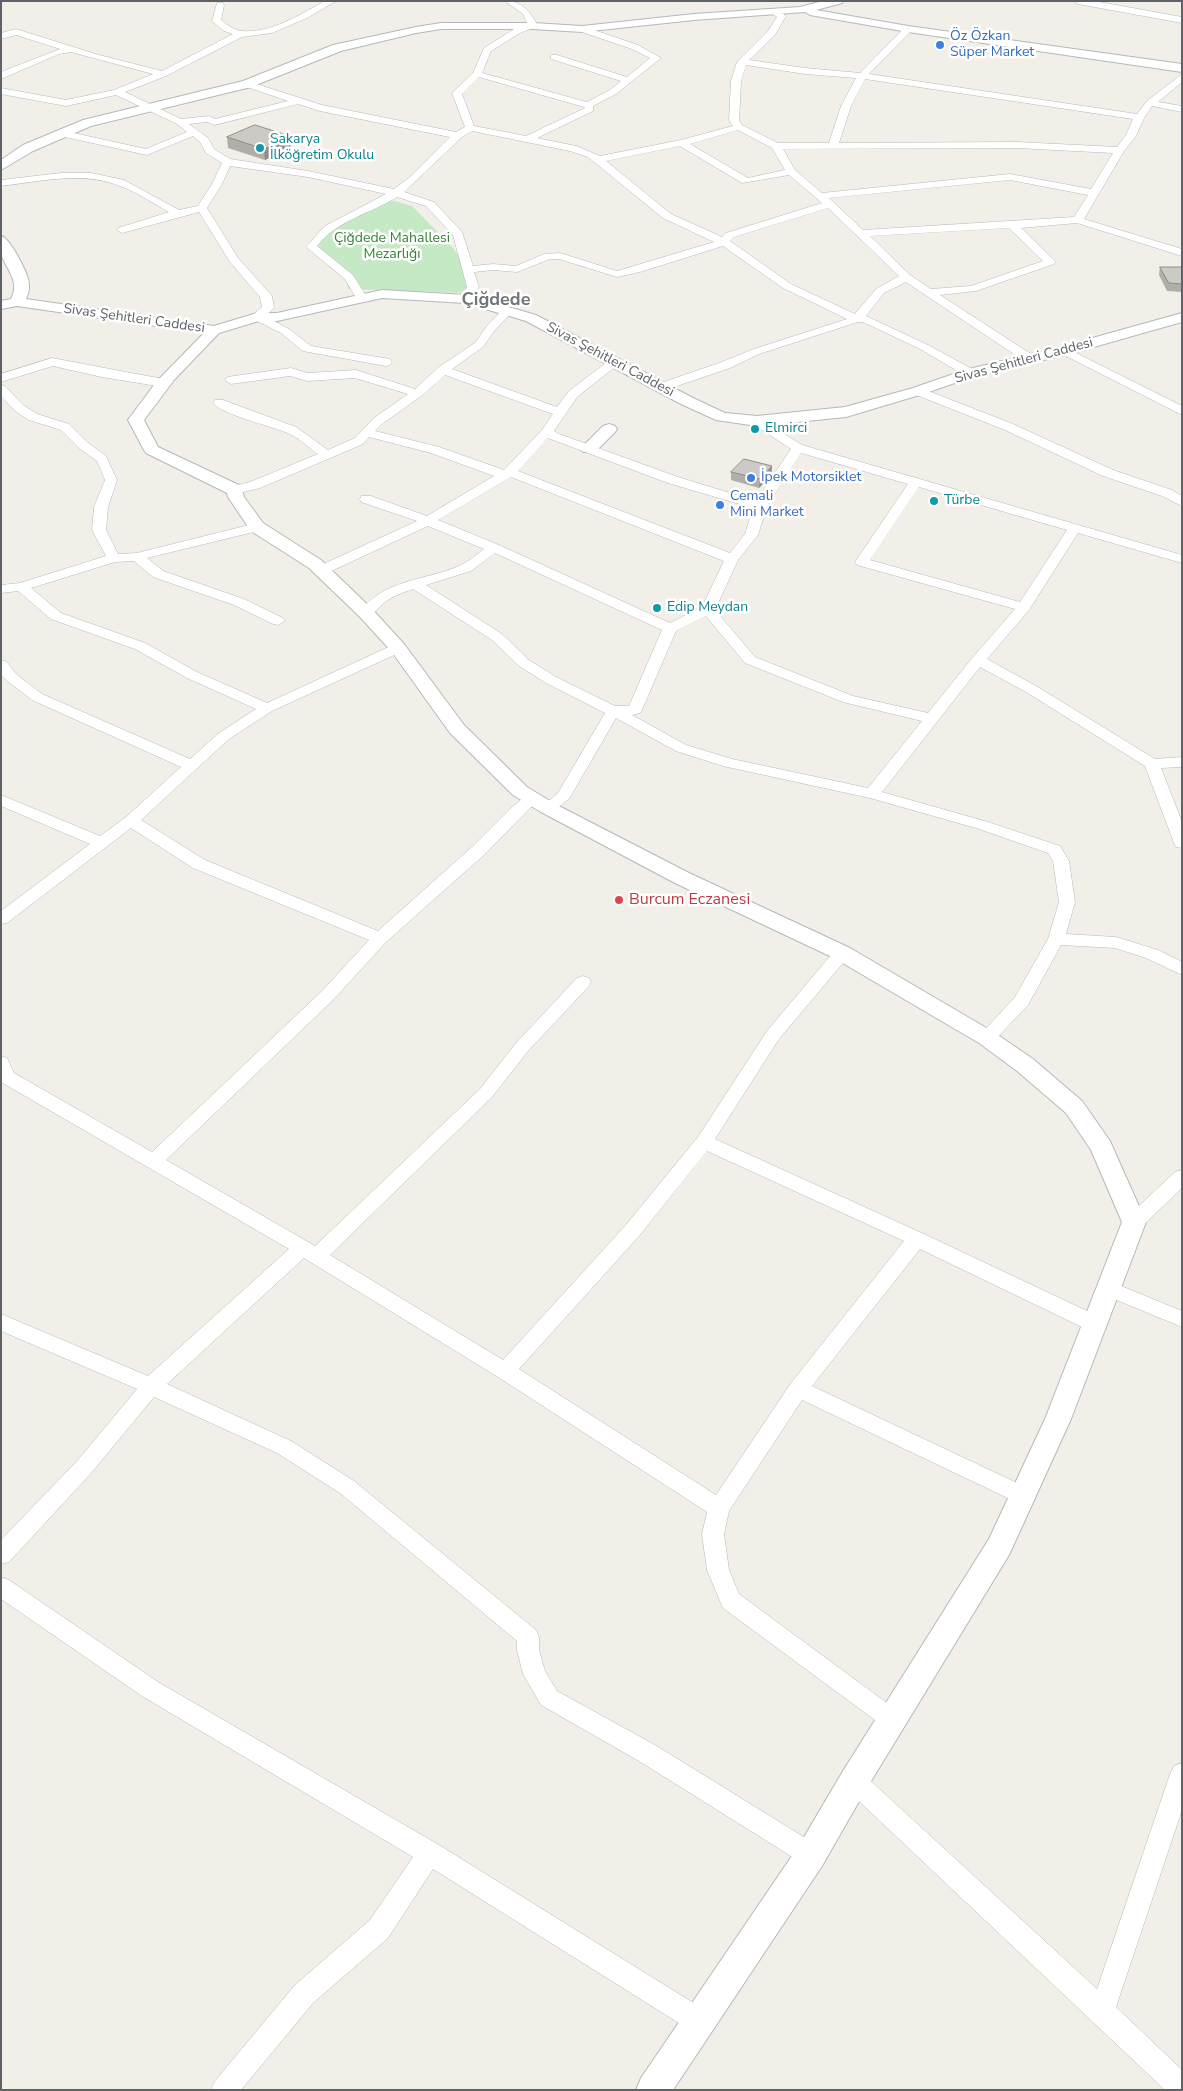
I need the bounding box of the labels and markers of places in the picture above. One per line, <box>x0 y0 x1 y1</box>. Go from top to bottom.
place label: Öz Özkan Süper Market <box>950 29 1034 62</box>
marker: Öz Özkan Süper Market <box>934 39 946 51</box>
place label: Sakarya İlköğretim Okulu <box>270 132 374 164</box>
marker: Sakarya İlköğretim Okulu <box>254 142 266 154</box>
place label: Elmirci <box>765 421 807 437</box>
marker: Elmirci <box>749 423 761 435</box>
place label: İpek Motorsiklet <box>761 470 861 486</box>
marker: İpek Motorsiklet <box>745 472 757 484</box>
place label: Cemali Mini Market <box>730 489 804 522</box>
place label: Türbe <box>944 493 980 509</box>
marker: Türbe <box>928 495 940 507</box>
marker: Cemali Mini Market <box>714 499 726 511</box>
place label: Edip Meydan <box>667 600 748 616</box>
marker: Edip Meydan <box>651 602 663 614</box>
place label: Burcum Eczanesi <box>629 890 750 910</box>
marker: Burcum Eczanesi <box>613 894 625 906</box>

